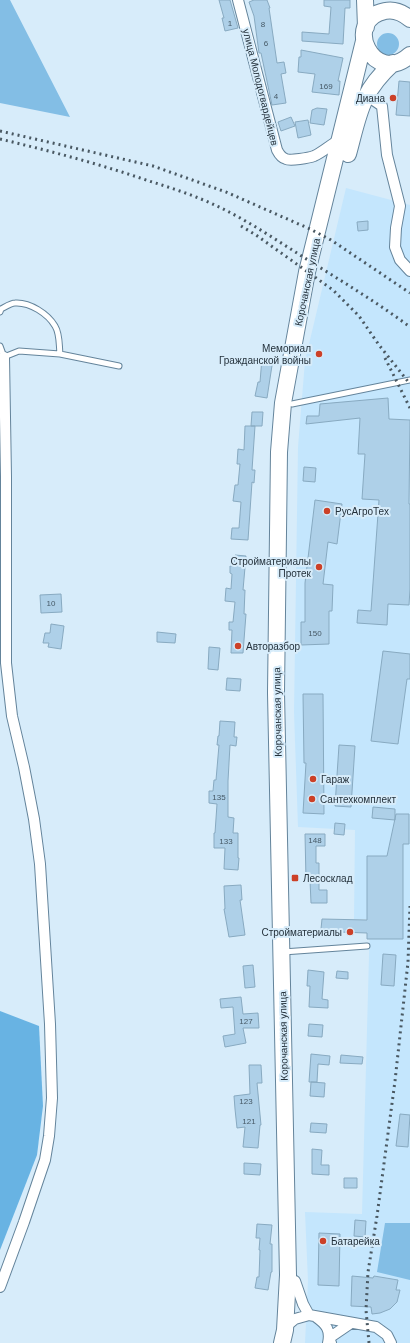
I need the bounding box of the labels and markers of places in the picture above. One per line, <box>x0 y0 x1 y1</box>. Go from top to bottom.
place label: Диана <box>356 93 385 104</box>
marker: Диана <box>388 93 398 103</box>
place label: Мемориал Гражданской войны <box>219 343 311 366</box>
marker: Мемориал Гражданской войны <box>314 349 324 359</box>
marker: РусАгроТех <box>322 506 332 516</box>
place label: РусАгроТех <box>335 506 389 517</box>
place label: Стройматериалы Протек <box>231 556 312 579</box>
marker: Стройматериалы Протек <box>314 562 324 572</box>
marker: Авторазбор <box>233 641 243 651</box>
place label: Авторазбор <box>246 641 301 652</box>
marker: Гараж <box>308 774 318 784</box>
place label: Гараж <box>321 774 350 785</box>
marker: Сантехкомплект <box>307 794 317 804</box>
place label: Сантехкомплект <box>320 794 396 805</box>
marker: Лесосклад <box>290 873 300 883</box>
place label: Лесосклад <box>303 873 353 884</box>
place label: Стройматериалы <box>262 927 342 938</box>
marker: Стройматериалы <box>345 927 355 937</box>
marker: Батарейка <box>318 1236 328 1246</box>
place label: Батарейка <box>331 1236 380 1247</box>

